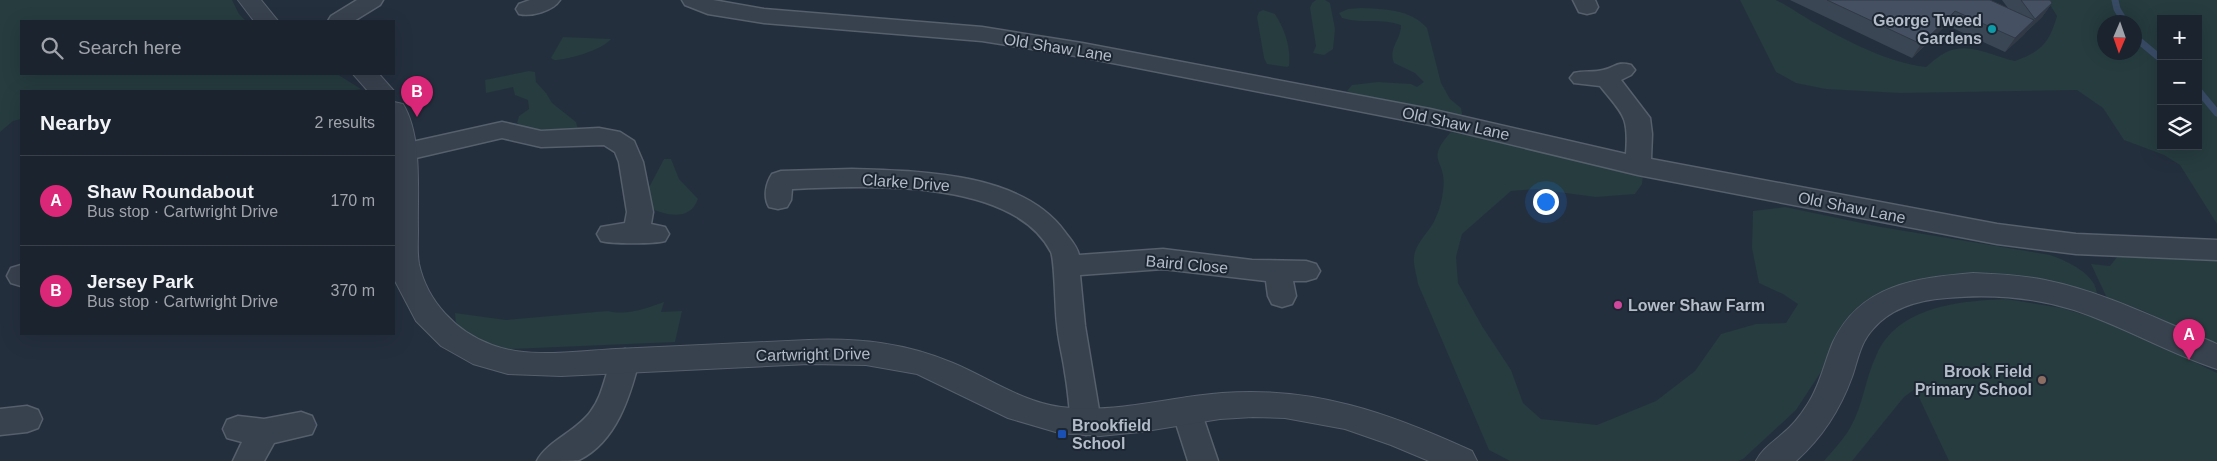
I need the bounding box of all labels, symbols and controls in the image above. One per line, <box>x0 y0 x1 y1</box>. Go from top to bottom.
place label: George Tweed Gardens <box>1873 12 1982 47</box>
north arrow <box>2097 15 2142 60</box>
map controls <box>2157 15 2202 150</box>
button: + <box>2157 15 2202 60</box>
search box <box>20 20 395 75</box>
marker: George Tweed Gardens <box>1986 23 1998 35</box>
street label: Old Shaw Lane <box>1003 31 1113 64</box>
icon: search <box>38 34 66 62</box>
text: Search here <box>78 37 182 58</box>
button: − <box>2157 60 2202 105</box>
pin: B <box>401 76 433 117</box>
street label: Old Shaw Lane <box>1401 104 1511 143</box>
button: layers <box>2157 105 2202 150</box>
text: Nearby <box>40 111 111 134</box>
text: 2 results <box>315 114 375 131</box>
street label: Clarke Drive <box>861 171 951 194</box>
text: Shaw Roundabout <box>87 181 254 202</box>
your location <box>1533 189 1559 215</box>
street label: Old Shaw Lane <box>1797 189 1907 226</box>
text: A <box>50 192 62 209</box>
text: 170 m <box>331 192 375 209</box>
text: Bus stop · Cartwright Drive <box>87 203 278 220</box>
street label: Baird Close <box>1145 252 1229 277</box>
text: Jersey Park <box>87 271 194 292</box>
text: B <box>50 282 62 299</box>
text: 370 m <box>331 282 375 299</box>
text: Bus stop · Cartwright Drive <box>87 293 278 310</box>
place label: Lower Shaw Farm <box>1628 297 1765 314</box>
marker: Lower Shaw Farm <box>1612 299 1624 311</box>
pin: A <box>2173 319 2205 360</box>
street label: Cartwright Drive <box>756 345 871 364</box>
place label: Brook Field Primary School <box>1915 363 2032 398</box>
marker: Brook Field Primary School <box>2036 374 2048 386</box>
place label: Brookfield School <box>1072 417 1151 452</box>
marker: Brookfield School <box>1056 428 1068 440</box>

